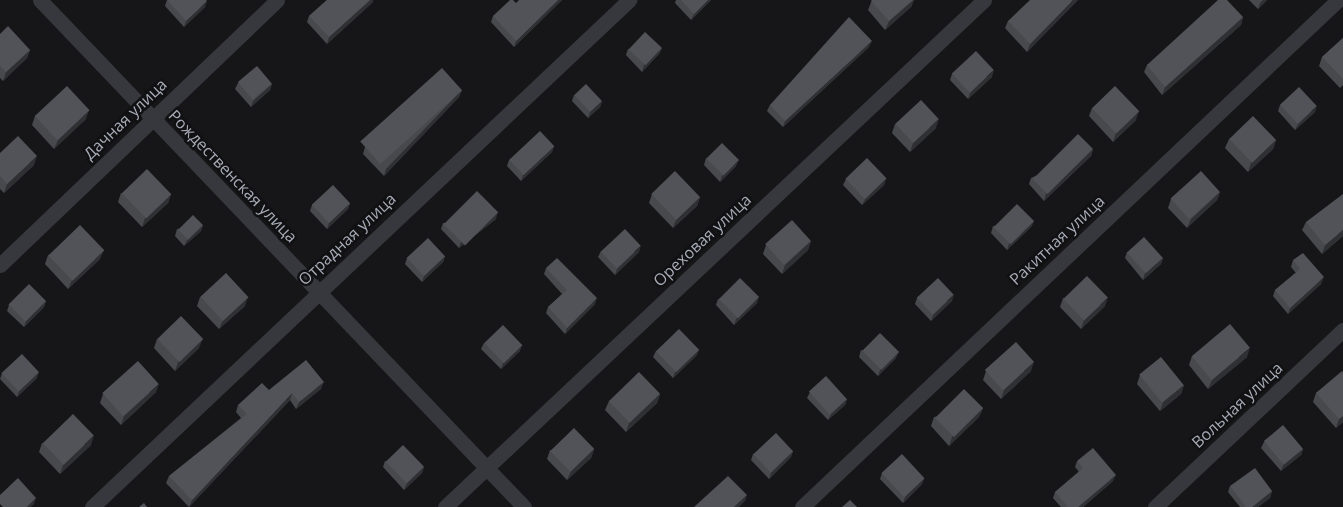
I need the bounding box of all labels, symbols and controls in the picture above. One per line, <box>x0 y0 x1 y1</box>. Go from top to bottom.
street label: Дачная улица <box>80 75 170 163</box>
street label: Рождественская улица <box>165 106 301 246</box>
street label: Отрадная улица <box>294 189 400 289</box>
street label: Ореховая улица <box>649 190 755 290</box>
street label: Ракитная улица <box>1006 191 1108 289</box>
street label: Вольная улица <box>1188 358 1286 452</box>

